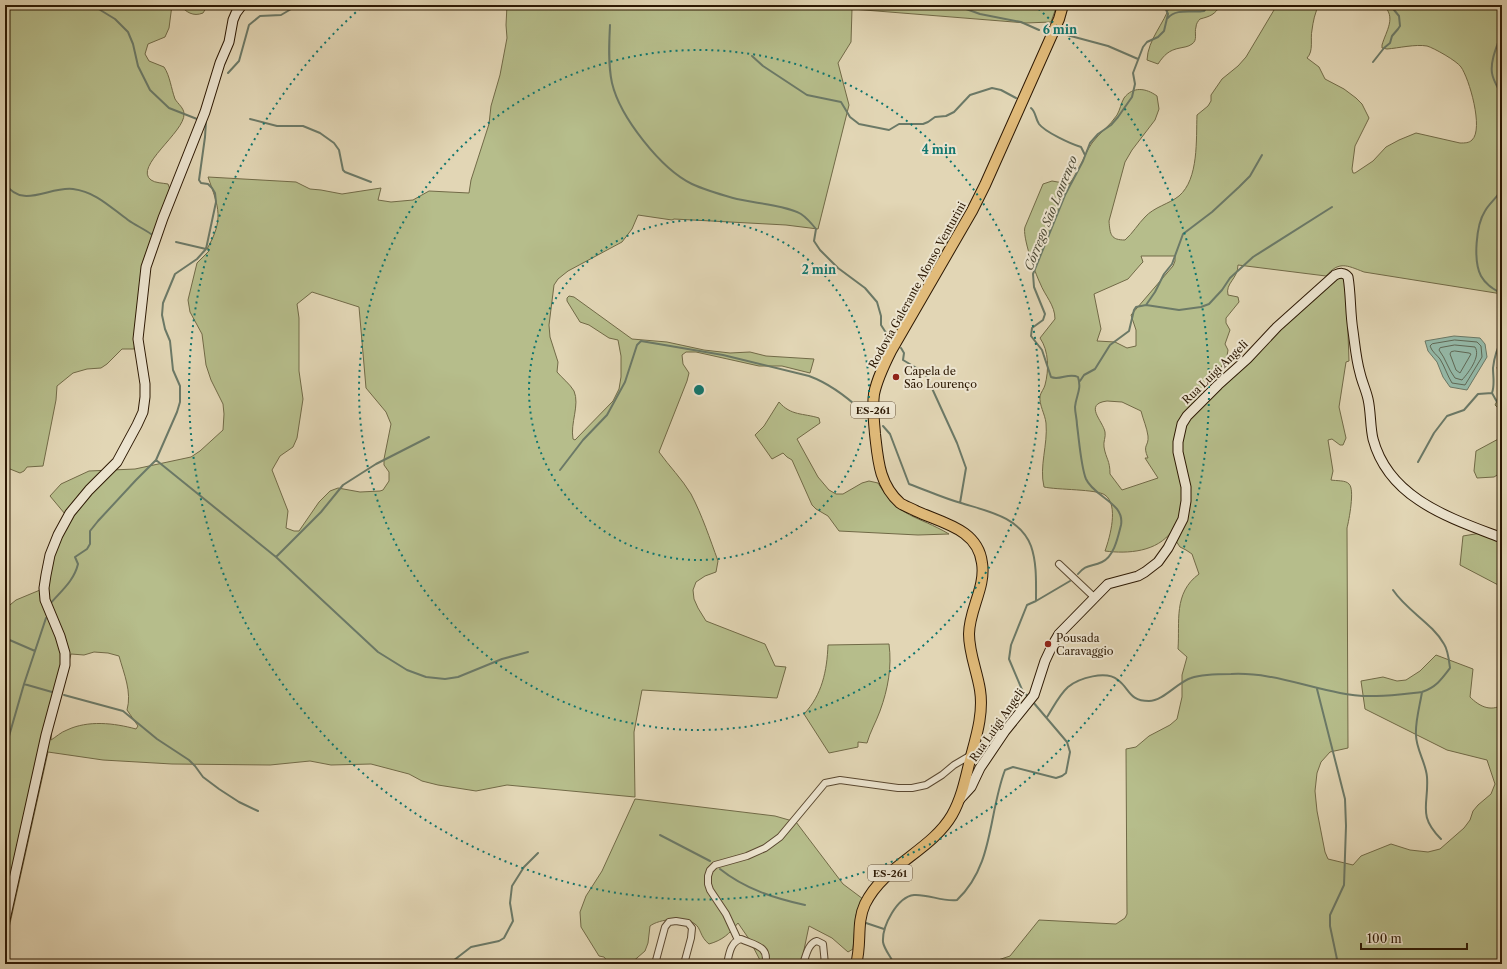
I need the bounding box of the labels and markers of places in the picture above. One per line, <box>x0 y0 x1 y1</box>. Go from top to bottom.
place label: Capela de São Lourenço <box>904 364 977 391</box>
marker: Capela de São Lourenço <box>891 372 901 382</box>
centre of rings <box>692 383 706 397</box>
place label: Pousada Caravaggio <box>1056 631 1114 658</box>
marker: Pousada Caravaggio <box>1043 639 1053 649</box>

